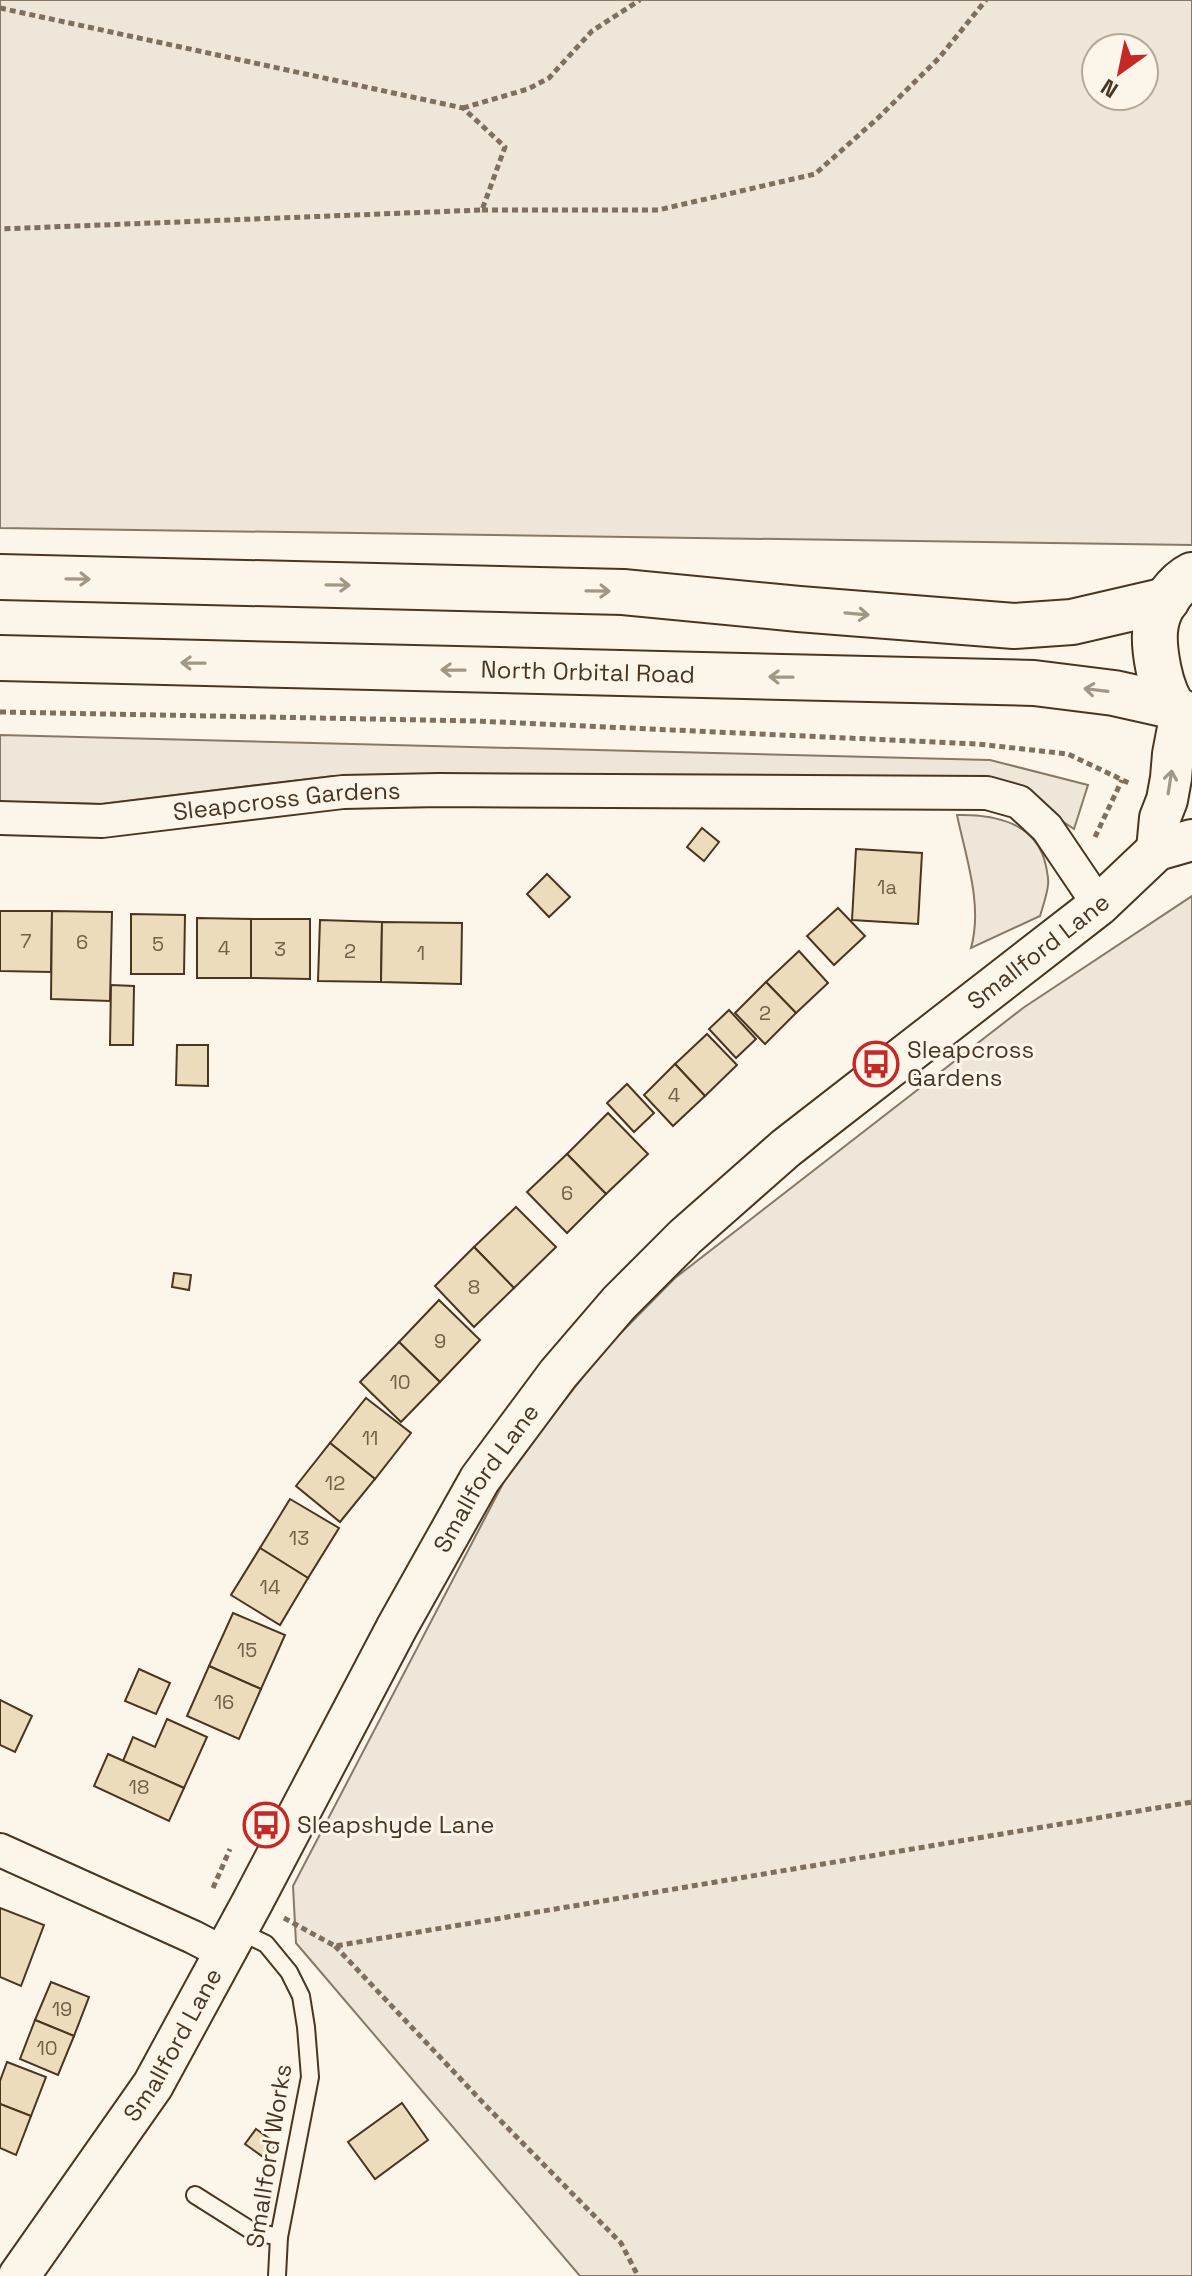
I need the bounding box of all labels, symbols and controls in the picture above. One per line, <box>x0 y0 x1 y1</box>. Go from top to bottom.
north arrow <box>1080 32 1160 112</box>
text: N <box>1095 73 1123 105</box>
one-way arrow <box>64 571 91 587</box>
one-way arrow <box>324 578 351 593</box>
one-way arrow <box>584 584 611 599</box>
one-way arrow <box>843 607 870 622</box>
street label: North Orbital Road <box>480 654 695 690</box>
one-way arrow <box>180 655 207 671</box>
one-way arrow <box>440 662 467 677</box>
one-way arrow <box>768 670 795 685</box>
one-way arrow <box>1083 683 1110 698</box>
one-way arrow <box>1163 769 1178 795</box>
street label: Sleapcross Gardens <box>171 775 401 827</box>
house number: 1a <box>877 874 897 900</box>
street label: Smallford Lane <box>961 887 1116 1017</box>
house number: 7 <box>20 928 32 954</box>
house number: 6 <box>76 929 88 955</box>
house number: 5 <box>152 931 164 957</box>
house number: 4 <box>218 935 230 961</box>
house number: 3 <box>274 936 286 962</box>
house number: 2 <box>344 938 356 964</box>
house number: 1 <box>417 940 425 966</box>
house number: 2 <box>759 1000 771 1026</box>
place label: Sleapcross Gardens <box>907 1034 1034 1093</box>
bus stop icon: Sleapcross Gardens <box>852 1040 900 1088</box>
house number: 4 <box>668 1082 680 1108</box>
house number: 6 <box>561 1180 573 1206</box>
house number: 8 <box>468 1274 480 1300</box>
house number: 9 <box>434 1328 446 1354</box>
house number: 10 <box>389 1369 411 1395</box>
street label: Smallford Lane <box>426 1397 546 1558</box>
house number: 11 <box>362 1425 378 1451</box>
house number: 12 <box>325 1470 345 1496</box>
house number: 13 <box>289 1525 309 1551</box>
house number: 14 <box>260 1574 280 1600</box>
house number: 15 <box>237 1637 257 1663</box>
house number: 16 <box>214 1689 234 1715</box>
house number: 18 <box>129 1774 149 1800</box>
bus stop icon: Sleapshyde Lane <box>242 1801 290 1849</box>
place label: Sleapshyde Lane <box>297 1809 495 1840</box>
street label: Smallford Lane <box>116 1963 229 2127</box>
house number: 19 <box>52 1996 72 2022</box>
house number: 10 <box>36 2035 58 2061</box>
street label: Smallford Works <box>239 2062 298 2250</box>

